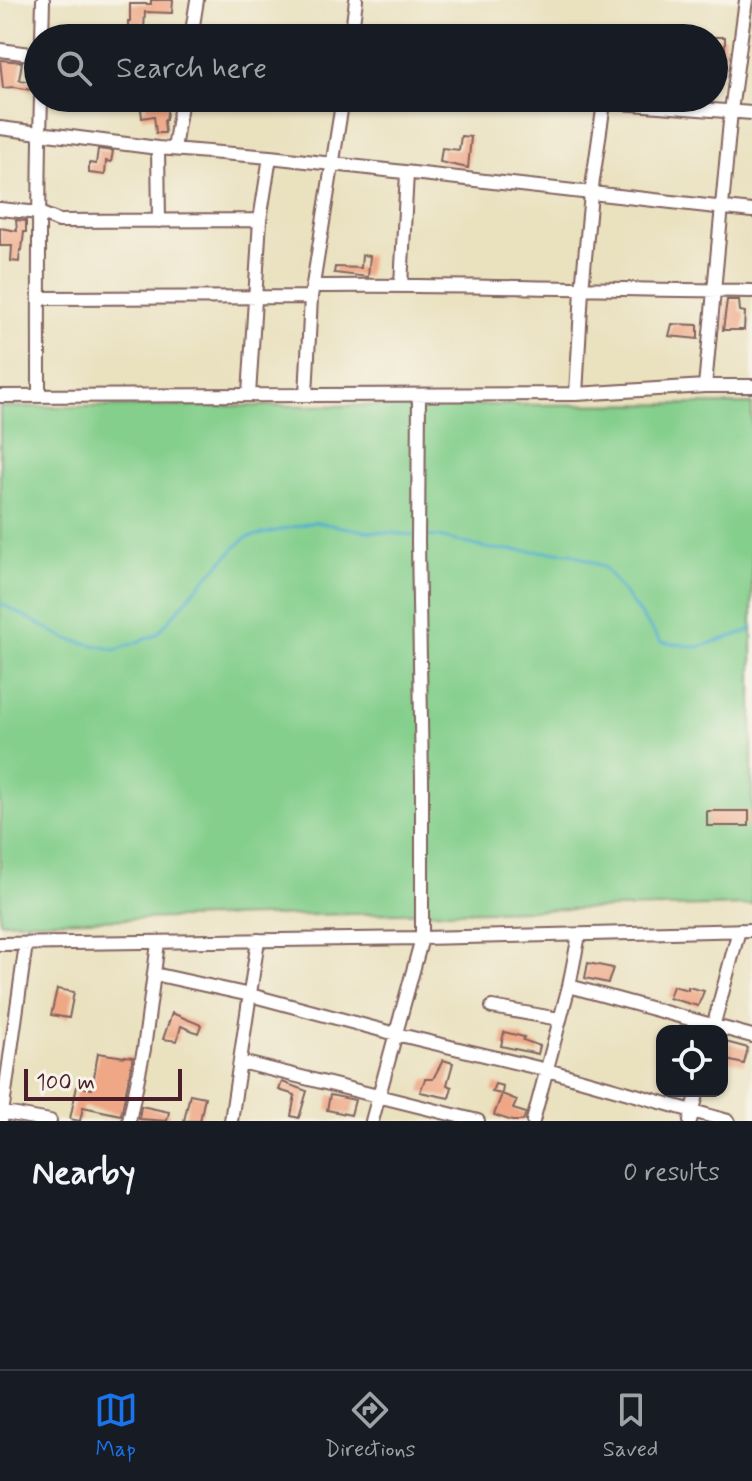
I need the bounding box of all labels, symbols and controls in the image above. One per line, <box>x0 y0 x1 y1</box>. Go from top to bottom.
search box <box>24 24 728 112</box>
icon: search <box>52 46 96 90</box>
text: Search here <box>116 49 267 88</box>
map controls <box>656 1025 728 1097</box>
button: locate <box>656 1025 728 1097</box>
scale bar <box>24 1065 182 1101</box>
text: 100 m <box>36 1069 95 1097</box>
text: Nearby <box>32 1151 136 1196</box>
text: 0 results <box>623 1156 720 1190</box>
tab: Map <box>94 1388 138 1464</box>
tab: Directions <box>325 1388 415 1464</box>
tab: Saved <box>603 1388 658 1464</box>

